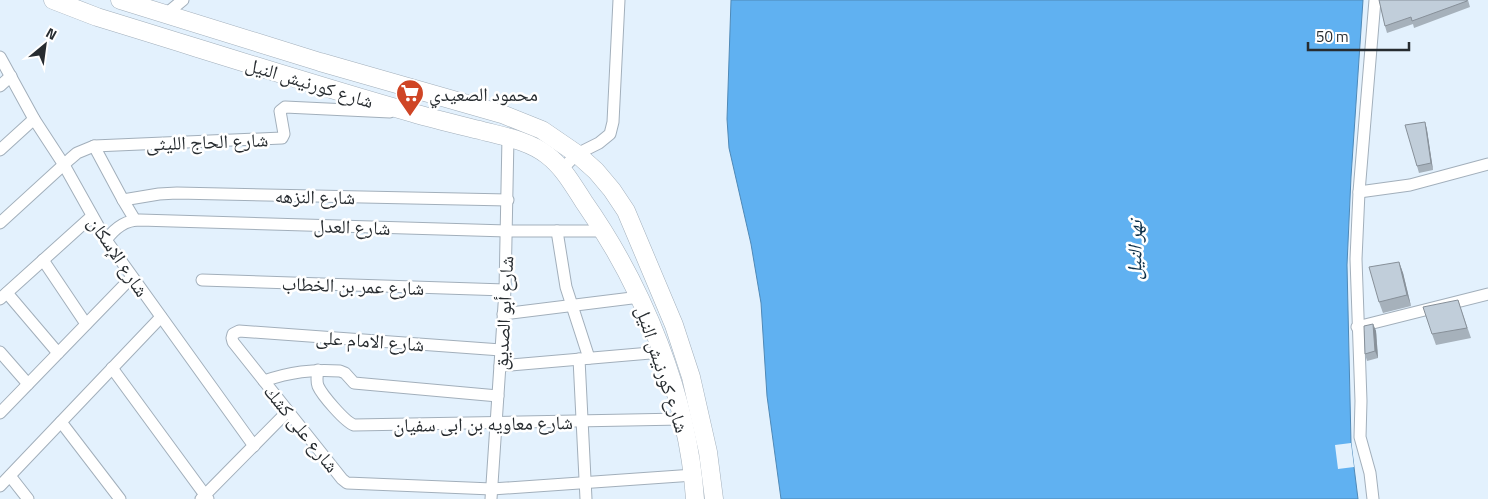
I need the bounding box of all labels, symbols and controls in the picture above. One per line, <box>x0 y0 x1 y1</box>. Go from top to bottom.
north arrow <box>20 20 70 70</box>
scale bar <box>1308 20 1409 52</box>
text: N <box>42 22 61 45</box>
text: 50 m <box>1316 25 1349 48</box>
street label: شارع كورنيش النيل <box>243 49 377 115</box>
supermarket icon: محمود الصعيدي <box>395 78 425 117</box>
place label: محمود الصعيدي <box>429 79 538 109</box>
street label: شارع الحاج الليثى <box>145 124 269 158</box>
street label: شارع النزهه <box>275 181 355 211</box>
street label: شارع الإسكان <box>81 210 157 302</box>
street label: شارع العدل <box>313 210 391 242</box>
water label: نهر النيل <box>1118 217 1150 280</box>
street label: شارع أبو الصديق <box>486 255 520 371</box>
street label: شارع عمر بن الخطاب <box>281 268 425 302</box>
street label: شارع كورنيش النيل <box>629 302 697 436</box>
street label: شارع الامام على <box>315 322 425 358</box>
street label: شارع على كشك <box>257 378 347 478</box>
street label: شارع معاويه بن ابى سفيان <box>393 407 573 439</box>

